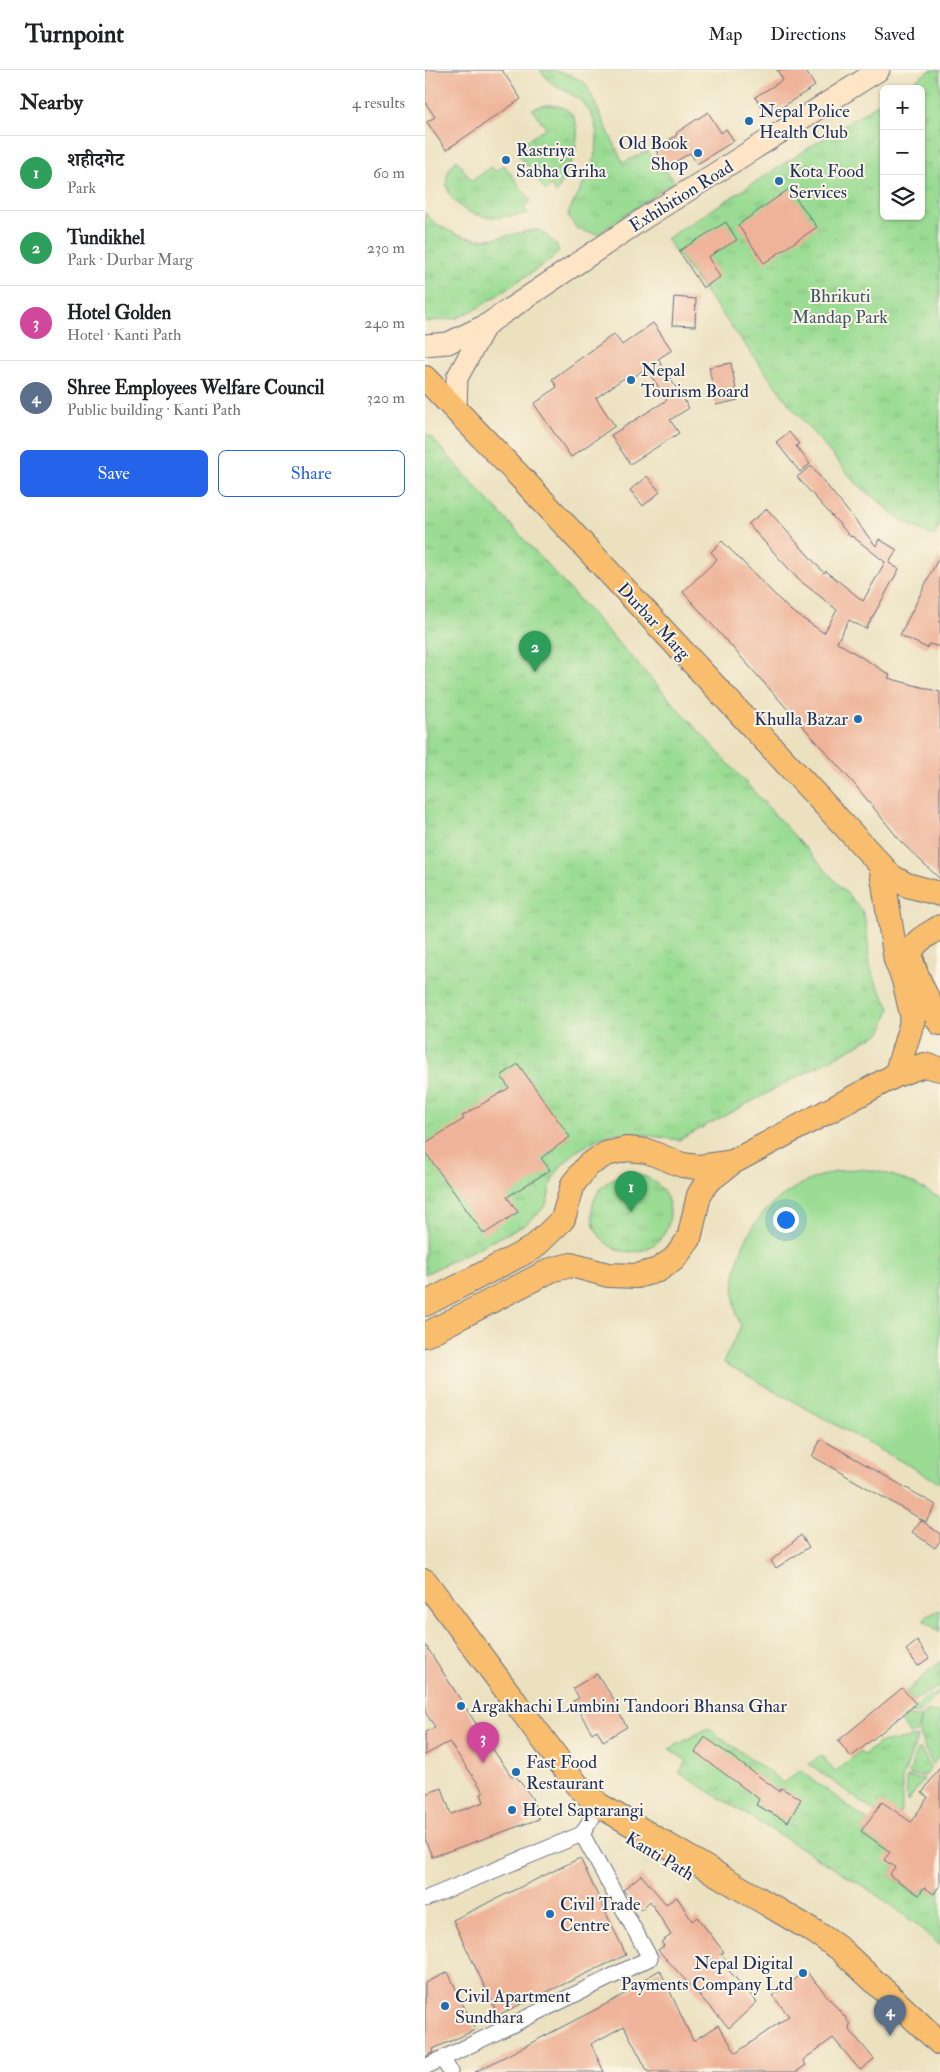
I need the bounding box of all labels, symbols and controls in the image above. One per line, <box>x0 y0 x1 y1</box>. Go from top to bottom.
text: Turnpoint <box>25 19 124 50</box>
text: Map <box>709 23 742 46</box>
text: Directions <box>770 23 846 46</box>
text: Saved <box>874 23 915 46</box>
map controls <box>880 85 925 220</box>
button: + <box>880 85 925 130</box>
text: Nearby <box>20 89 83 116</box>
text: 4 results <box>352 93 405 113</box>
place label: Nepal Police Health Club <box>759 100 850 144</box>
marker: Nepal Police Health Club <box>743 115 755 127</box>
button: − <box>880 130 925 175</box>
place label: Old Book Shop <box>619 132 688 176</box>
place label: Rastriya Sabha Griha <box>516 139 607 183</box>
marker: Old Book Shop <box>692 147 704 159</box>
text: शहीदगेट <box>67 148 124 172</box>
marker: Rastriya Sabha Griha <box>500 154 512 166</box>
street label: Exhibition Road <box>625 155 738 238</box>
place label: Kota Food Services <box>789 160 864 204</box>
text: 1 <box>33 163 39 183</box>
text: 60 m <box>373 163 405 183</box>
marker: Kota Food Services <box>773 175 785 187</box>
button: layers <box>880 175 925 220</box>
text: Park <box>67 178 96 198</box>
text: Tundikhel <box>67 226 145 250</box>
text: 2 <box>32 238 40 258</box>
text: 230 m <box>367 238 405 258</box>
text: Park · Durbar Marg <box>67 250 193 270</box>
park label: Bhrikuti Mandap Park <box>792 285 888 329</box>
text: Hotel Golden <box>67 301 171 325</box>
text: 3 <box>33 313 39 333</box>
text: 240 m <box>364 313 405 333</box>
text: Hotel · Kanti Path <box>67 325 181 345</box>
place label: Nepal Tourism Board <box>641 359 749 403</box>
marker: Nepal Tourism Board <box>625 374 637 386</box>
text: Shree Employees Welfare Council <box>67 376 324 400</box>
text: 4 <box>32 388 40 408</box>
text: 320 m <box>367 388 405 408</box>
text: Public building · Kanti Path <box>67 400 241 420</box>
button: Save <box>20 450 208 497</box>
button: Share <box>218 450 405 497</box>
street label: Durbar Marg <box>612 578 696 666</box>
pin: 2 <box>519 631 551 672</box>
place label: Khulla Bazar <box>754 708 848 731</box>
marker: Khulla Bazar <box>852 713 864 725</box>
pin: 1 <box>615 1171 647 1212</box>
your location <box>773 1207 799 1233</box>
place label: Argakhachi Lumbini Tandoori Bhansa Ghar <box>470 1695 787 1718</box>
marker: Argakhachi Lumbini Tandoori Bhansa Ghar <box>455 1700 467 1712</box>
pin: 3 <box>467 1722 499 1763</box>
place label: Fast Food Restaurant <box>526 1751 604 1795</box>
marker: Fast Food Restaurant <box>510 1766 522 1778</box>
place label: Hotel Saptarangi <box>522 1799 644 1822</box>
marker: Hotel Saptarangi <box>506 1804 518 1816</box>
street label: Kanti Path <box>621 1827 699 1886</box>
place label: Civil Trade Centre <box>560 1893 641 1937</box>
marker: Civil Trade Centre <box>544 1908 556 1920</box>
place label: Nepal Digital Payments Company Ltd <box>621 1952 793 1996</box>
marker: Nepal Digital Payments Company Ltd <box>797 1967 809 1979</box>
place label: Civil Apartment Sundhara <box>455 1985 571 2029</box>
pin: 4 <box>874 1995 906 2036</box>
marker: Civil Apartment Sundhara <box>439 2000 451 2012</box>

